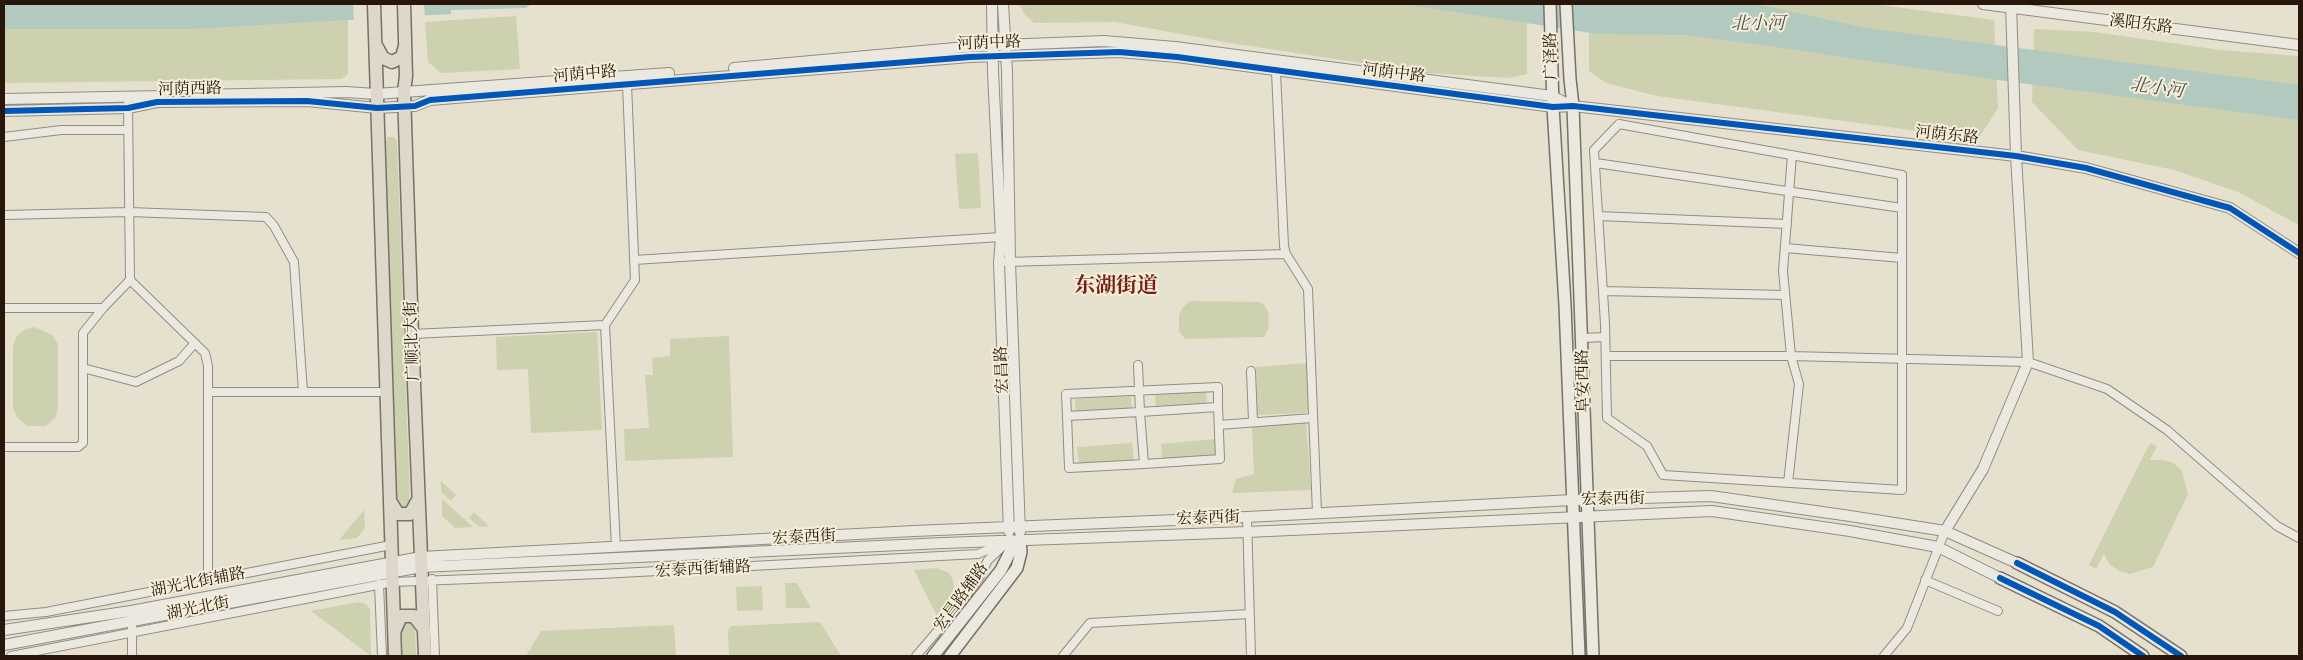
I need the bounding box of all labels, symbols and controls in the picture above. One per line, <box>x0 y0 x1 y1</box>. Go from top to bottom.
street label: 溪阳东路 <box>2108 11 2174 37</box>
water label: 北小河 <box>1731 13 1785 35</box>
street label: 河荫中路 <box>957 32 1021 54</box>
street label: 广泽路 <box>1541 32 1561 80</box>
street label: 河荫中路 <box>1361 60 1427 86</box>
street label: 河荫中路 <box>552 62 618 86</box>
water label: 北小河 <box>2129 74 2185 102</box>
street label: 河荫西路 <box>158 79 222 99</box>
street label: 河荫东路 <box>1914 122 1980 148</box>
district label: 东湖街道 <box>1074 273 1158 299</box>
street label: 广顺北大街 <box>401 301 423 381</box>
street label: 宏昌路 <box>992 346 1012 394</box>
street label: 阜安西路 <box>1573 349 1593 413</box>
street label: 宏泰西街 <box>1581 489 1645 509</box>
street label: 宏泰西街 <box>1176 507 1240 529</box>
street label: 宏泰西街 <box>772 526 836 548</box>
street label: 宏泰西街辅路 <box>655 557 751 581</box>
street label: 宏昌路辅路 <box>930 559 992 635</box>
street label: 湖光北街辅路 <box>149 563 247 601</box>
street label: 湖光北街 <box>165 592 231 624</box>

